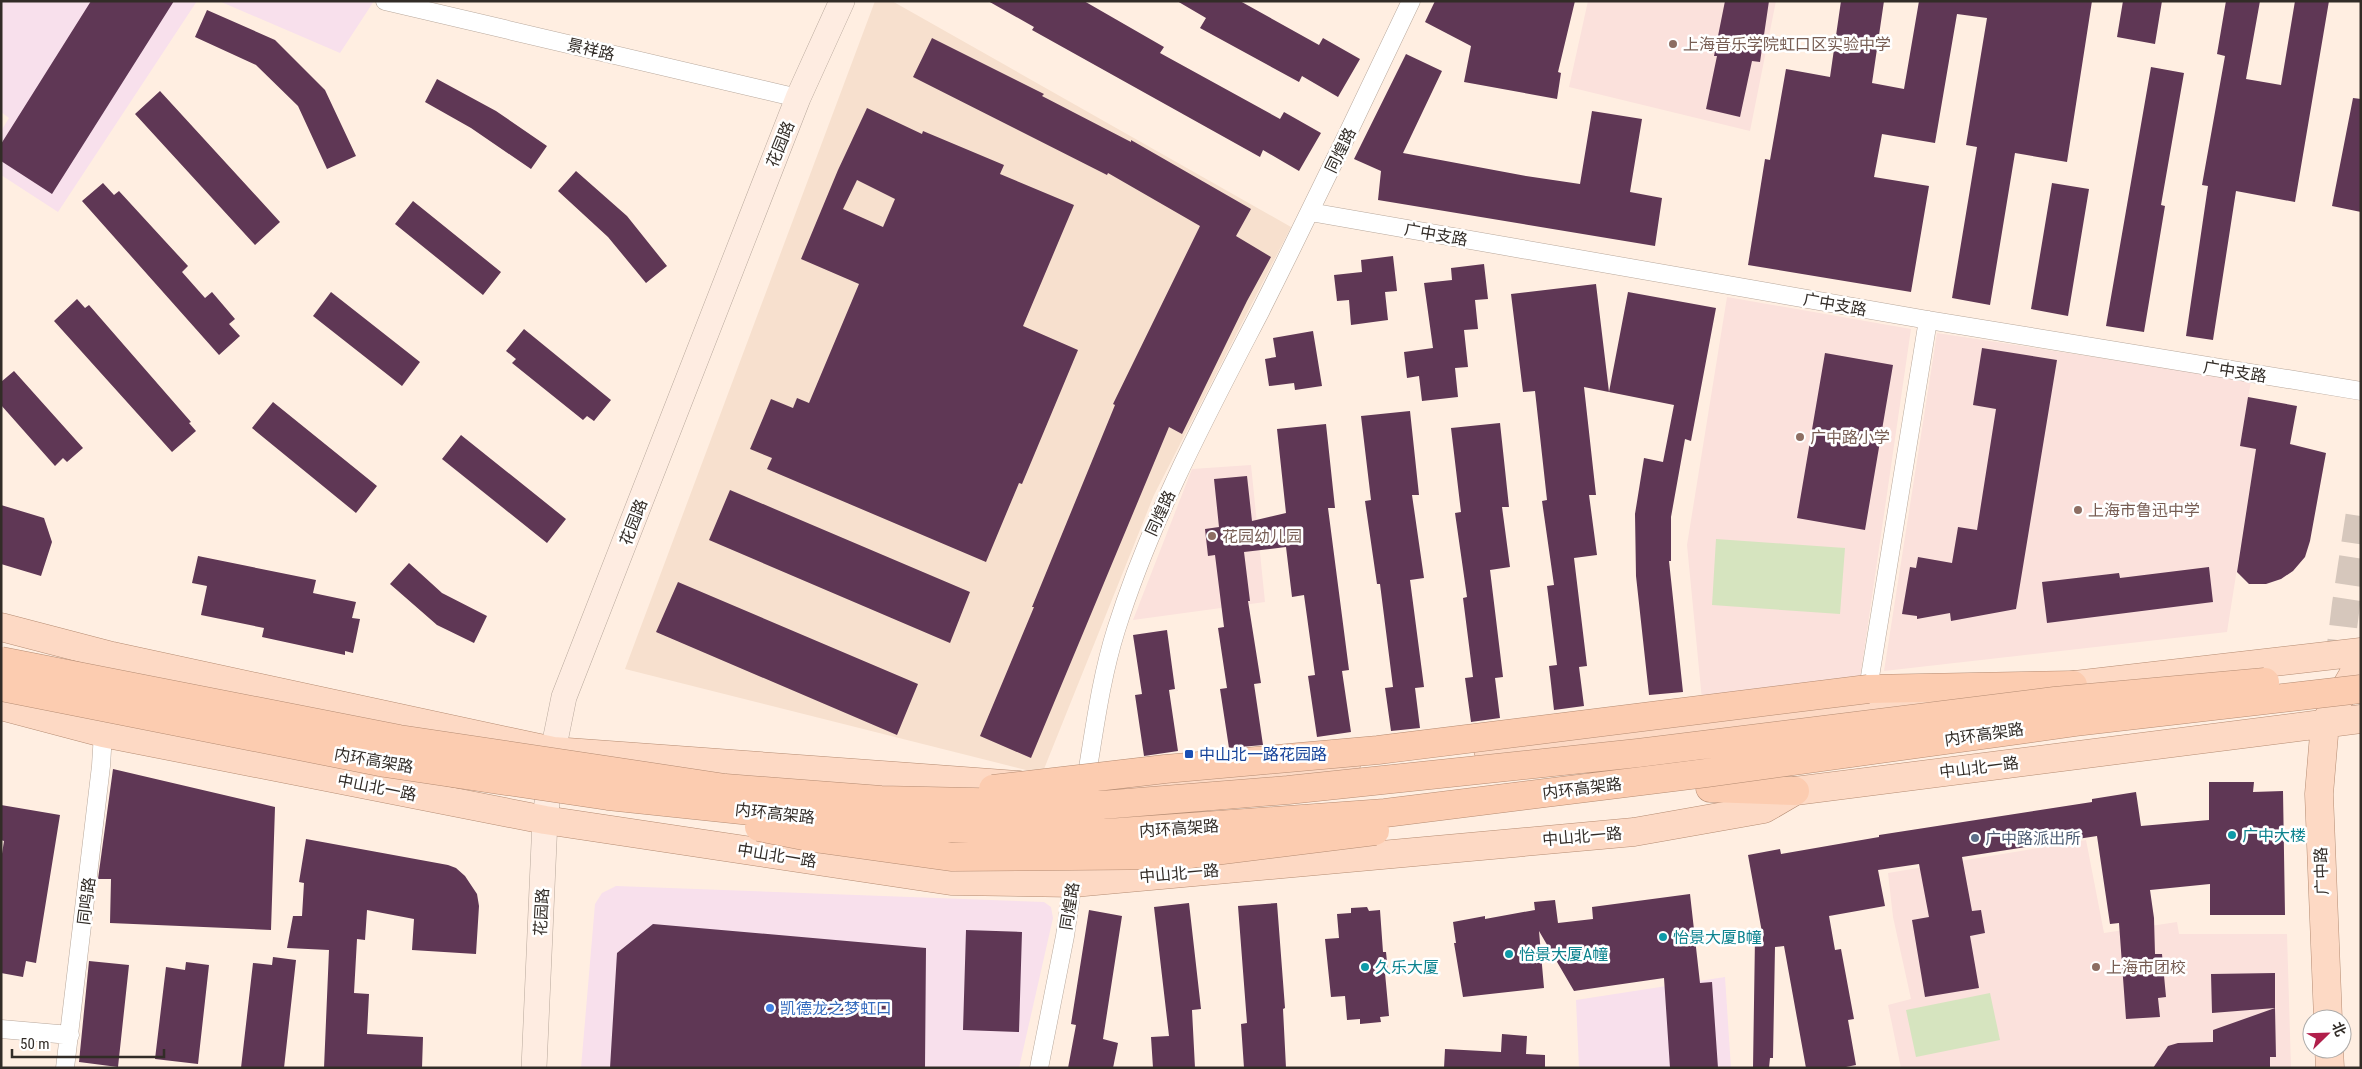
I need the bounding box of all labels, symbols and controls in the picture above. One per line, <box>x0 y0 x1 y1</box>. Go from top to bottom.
street label: 景祥路 <box>565 35 616 64</box>
place label: 上海音乐学院虹口区实验中学 <box>1683 35 1891 54</box>
marker: 上海音乐学院虹口区实验中学 <box>1667 38 1679 50</box>
street label: 花园路 <box>763 118 798 170</box>
street label: 同煌路 <box>1321 124 1360 176</box>
street label: 广中支路 <box>1403 220 1469 249</box>
street label: 广中支路 <box>1802 290 1868 319</box>
street label: 广中支路 <box>2202 357 2268 386</box>
place label: 广中路小学 <box>1810 428 1890 447</box>
marker: 广中路小学 <box>1794 431 1806 443</box>
street label: 同煌路 <box>1142 487 1179 539</box>
street label: 花园路 <box>616 496 651 548</box>
place label: 上海市鲁迅中学 <box>2088 501 2200 520</box>
marker: 上海市鲁迅中学 <box>2072 504 2084 516</box>
place label: 花园幼儿园 <box>1222 527 1302 546</box>
marker: 花园幼儿园 <box>1206 530 1218 542</box>
street label: 内环高架路 <box>1943 720 2025 749</box>
street label: 内环高架路 <box>333 744 415 777</box>
place label: 中山北一路花园路 <box>1199 745 1327 764</box>
marker: 中山北一路花园路 <box>1183 748 1195 760</box>
street label: 中山北一路 <box>1938 753 2020 782</box>
street label: 中山北一路 <box>336 771 418 804</box>
street label: 内环高架路 <box>1541 774 1623 803</box>
street label: 内环高架路 <box>734 800 816 827</box>
street label: 内环高架路 <box>1138 816 1220 841</box>
street label: 中山北一路 <box>1541 824 1623 849</box>
place label: 广中大楼 <box>2242 826 2306 845</box>
place label: 广中路派出所 <box>1985 829 2081 848</box>
marker: 广中大楼 <box>2226 829 2238 841</box>
marker: 广中路派出所 <box>1969 832 1981 844</box>
street label: 中山北一路 <box>736 840 818 871</box>
street label: 广中路 <box>2311 847 2332 895</box>
street label: 中山北一路 <box>1138 861 1220 886</box>
street label: 同鸣路 <box>74 876 99 926</box>
street label: 同煌路 <box>1056 881 1083 931</box>
street label: 花园路 <box>531 888 552 936</box>
place label: 怡景大厦B幢 <box>1673 928 1762 947</box>
marker: 怡景大厦B幢 <box>1657 931 1669 943</box>
place label: 怡景大厦A幢 <box>1519 945 1608 964</box>
marker: 怡景大厦A幢 <box>1503 948 1515 960</box>
place label: 久乐大厦 <box>1375 958 1439 977</box>
place label: 上海市团校 <box>2106 958 2186 977</box>
marker: 久乐大厦 <box>1359 961 1371 973</box>
marker: 上海市团校 <box>2090 961 2102 973</box>
place label: 凯德龙之梦虹口 <box>780 999 892 1018</box>
marker: 凯德龙之梦虹口 <box>764 1002 776 1014</box>
north arrow <box>2302 1009 2352 1059</box>
text: 北 <box>2329 1019 2349 1038</box>
scale bar <box>12 1026 165 1058</box>
text: 50 m <box>20 1035 50 1053</box>

